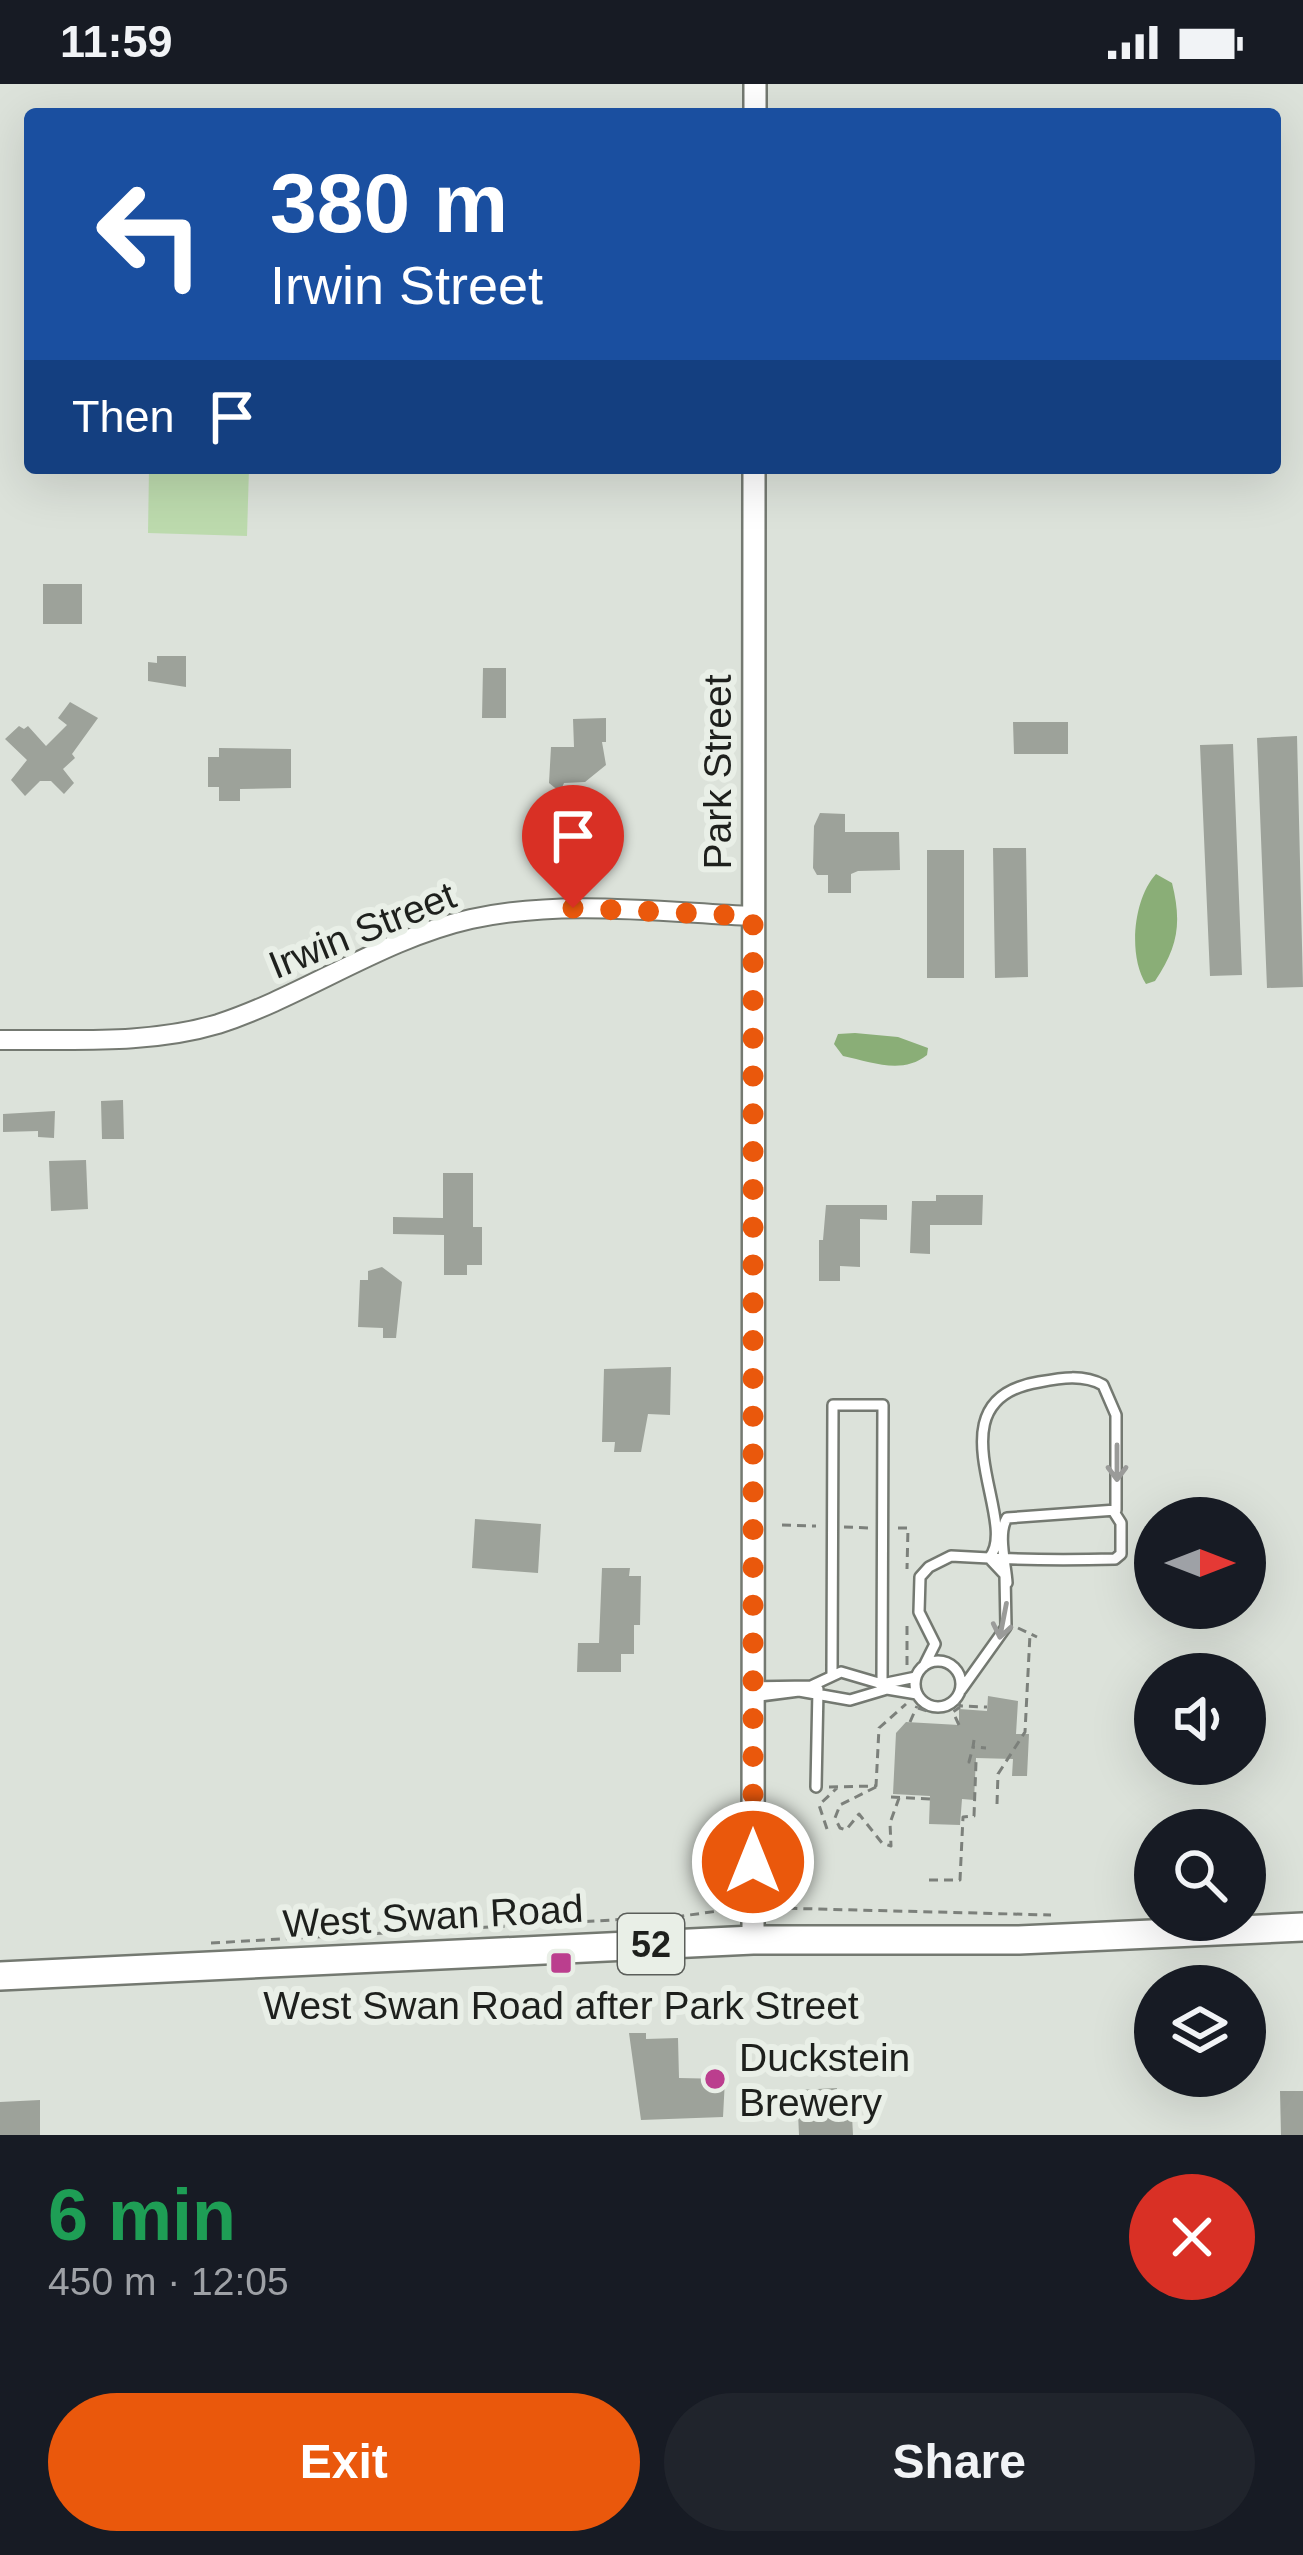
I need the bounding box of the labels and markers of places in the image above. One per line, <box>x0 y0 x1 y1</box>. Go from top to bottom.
pin <box>522 785 624 908</box>
marker: West Swan Road after Park Street <box>548 1950 574 1976</box>
place label: West Swan Road after Park Street <box>263 1984 859 2027</box>
place label: Duckstein Brewery <box>739 2036 910 2124</box>
marker: Duckstein Brewery <box>702 2066 728 2092</box>

